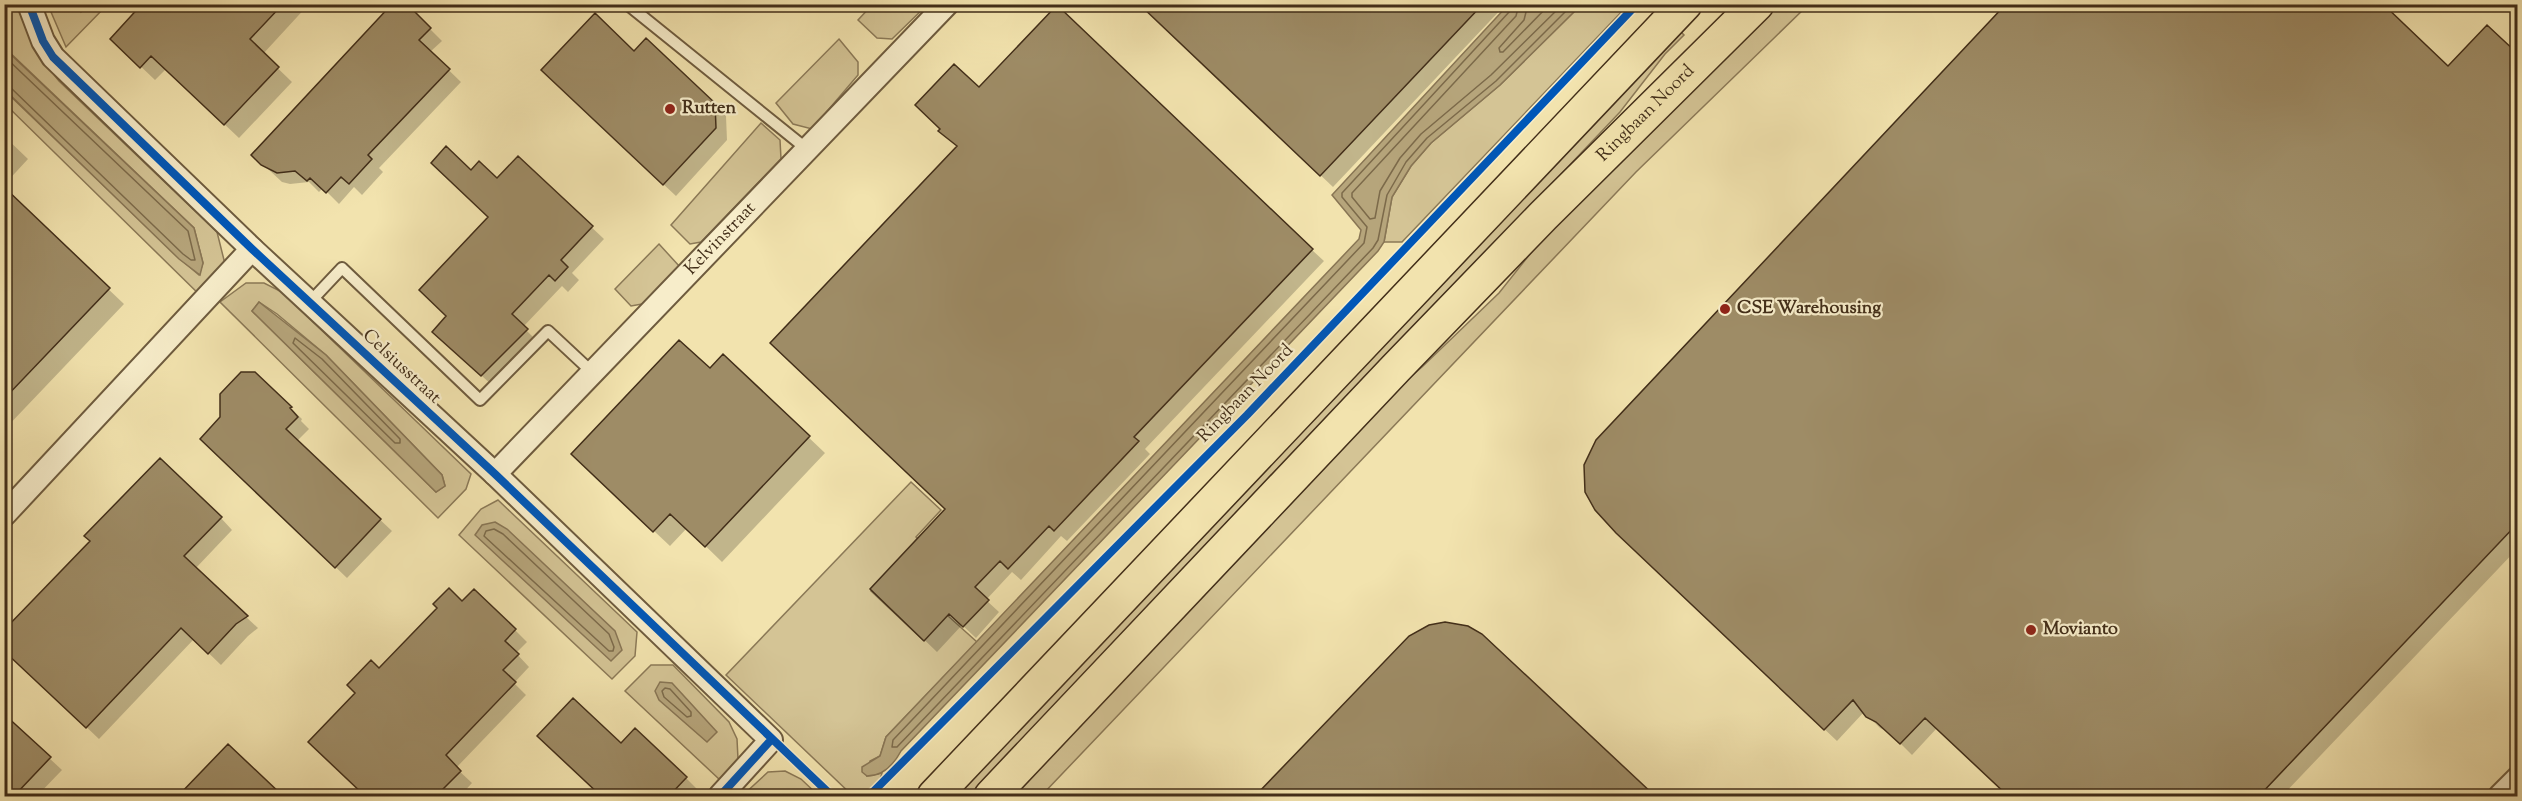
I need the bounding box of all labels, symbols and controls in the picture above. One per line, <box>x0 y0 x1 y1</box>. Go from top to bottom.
street label: Ringbaan Noord <box>1591 59 1701 168</box>
place label: Rutten <box>682 96 736 122</box>
marker: Rutten <box>663 102 677 116</box>
street label: Kelvinstraat <box>679 196 763 282</box>
place label: CSE Warehousing <box>1737 296 1881 322</box>
marker: CSE Warehousing <box>1718 302 1732 316</box>
street label: Celsiusstraat <box>356 324 446 410</box>
street label: Ringbaan Noord <box>1192 339 1300 449</box>
place label: Movianto <box>2043 617 2118 643</box>
marker: Movianto <box>2024 623 2038 637</box>

